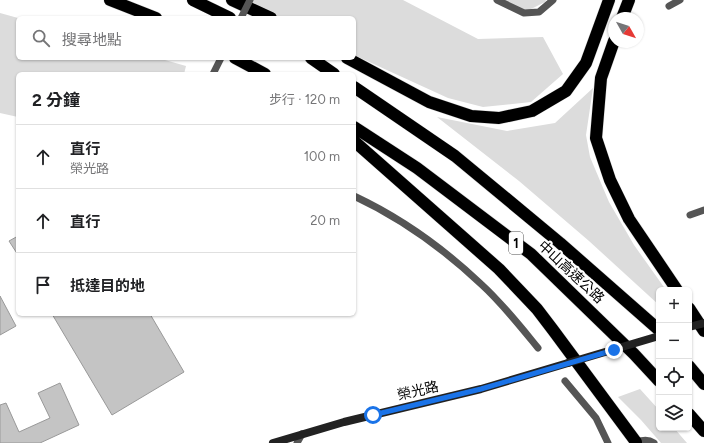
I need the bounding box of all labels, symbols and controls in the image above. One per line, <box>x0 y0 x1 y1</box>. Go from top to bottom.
north arrow <box>608 12 644 48</box>
search box <box>16 16 356 60</box>
icon: search <box>30 27 52 49</box>
text: 搜尋地點 <box>62 31 122 49</box>
text: 2 分鐘 <box>32 90 80 110</box>
text: 步行 · 120 m <box>269 92 340 107</box>
text: 直行 <box>70 140 100 158</box>
icon: ahead <box>32 146 54 168</box>
text: 100 m <box>304 149 340 164</box>
text: 榮光路 <box>70 161 109 176</box>
icon: ahead <box>32 210 54 232</box>
text: 直行 <box>70 213 100 231</box>
text: 20 m <box>310 213 340 228</box>
road number: 1 <box>509 232 523 254</box>
street label: 中山高速公路 <box>534 237 608 307</box>
icon: arrive <box>32 274 54 296</box>
text: 抵達目的地 <box>70 277 145 295</box>
map controls <box>656 287 692 431</box>
button: + <box>656 287 692 323</box>
button: − <box>656 323 692 359</box>
route end <box>605 341 623 359</box>
button: locate <box>656 359 692 395</box>
street label: 榮光路 <box>396 378 440 404</box>
button: layers <box>656 395 692 431</box>
route start <box>364 406 382 424</box>

